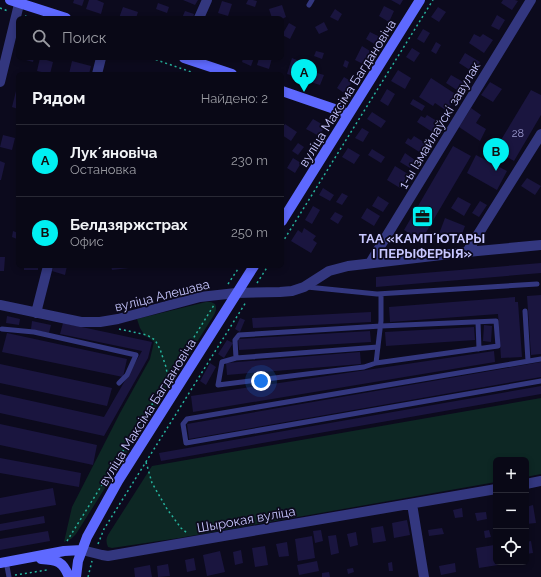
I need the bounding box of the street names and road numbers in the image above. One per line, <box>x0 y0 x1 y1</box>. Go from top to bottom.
street label: вуліца Максіма Багдановіча <box>296 17 399 170</box>
street label: 1-ы Ізмайлаўскі завулак <box>396 59 483 192</box>
street label: вуліца Алешава <box>113 276 211 315</box>
street label: вуліца Максіма Багдановіча <box>96 336 199 489</box>
street label: Шырокая вуліца <box>196 503 296 536</box>

